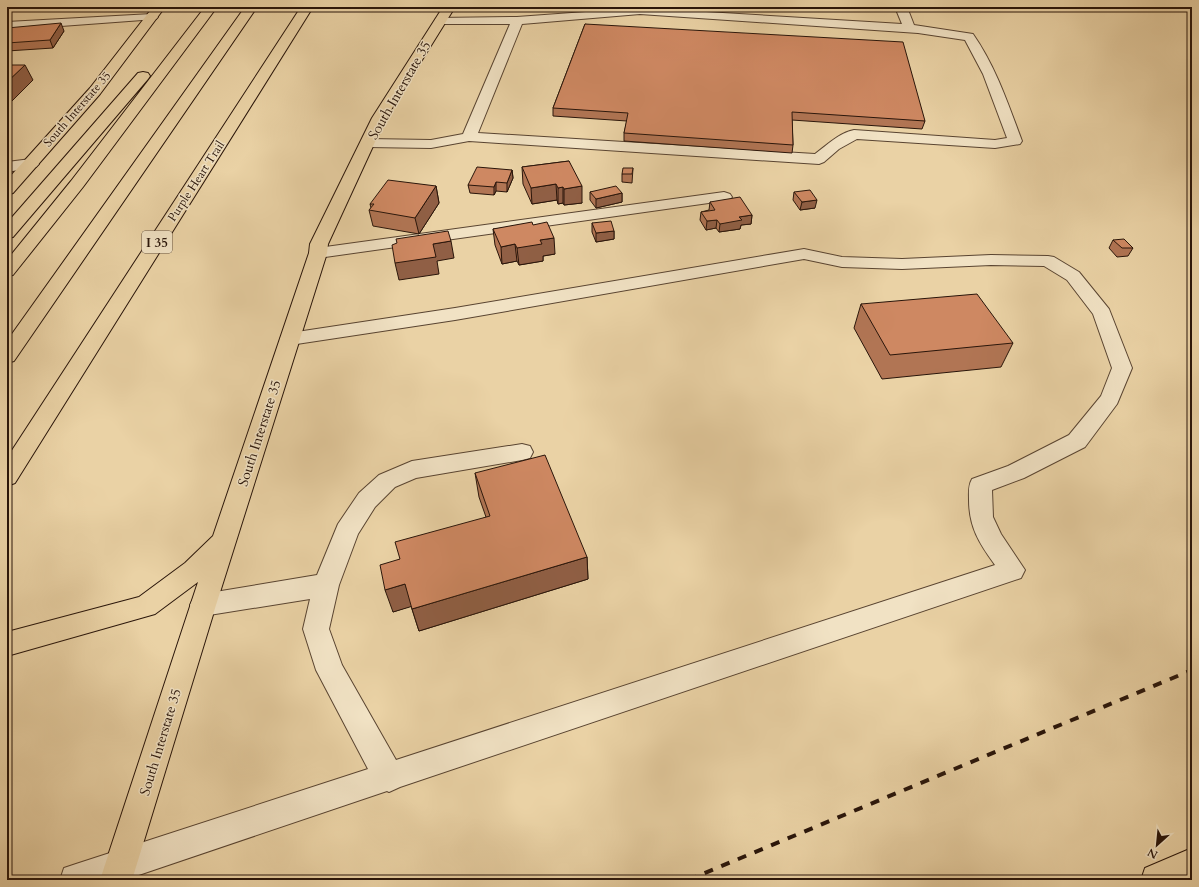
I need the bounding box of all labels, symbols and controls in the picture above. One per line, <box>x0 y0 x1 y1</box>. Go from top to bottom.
street label: South Interstate 35 <box>364 38 435 143</box>
street label: South Interstate 35 <box>40 68 114 150</box>
street label: Purple Heart Trail <box>164 138 228 224</box>
road number: I 35 <box>142 231 172 253</box>
street label: South Interstate 35 <box>233 378 286 489</box>
street label: South Interstate 35 <box>135 686 186 798</box>
north arrow <box>1137 825 1177 865</box>
text: N <box>1145 844 1160 862</box>

